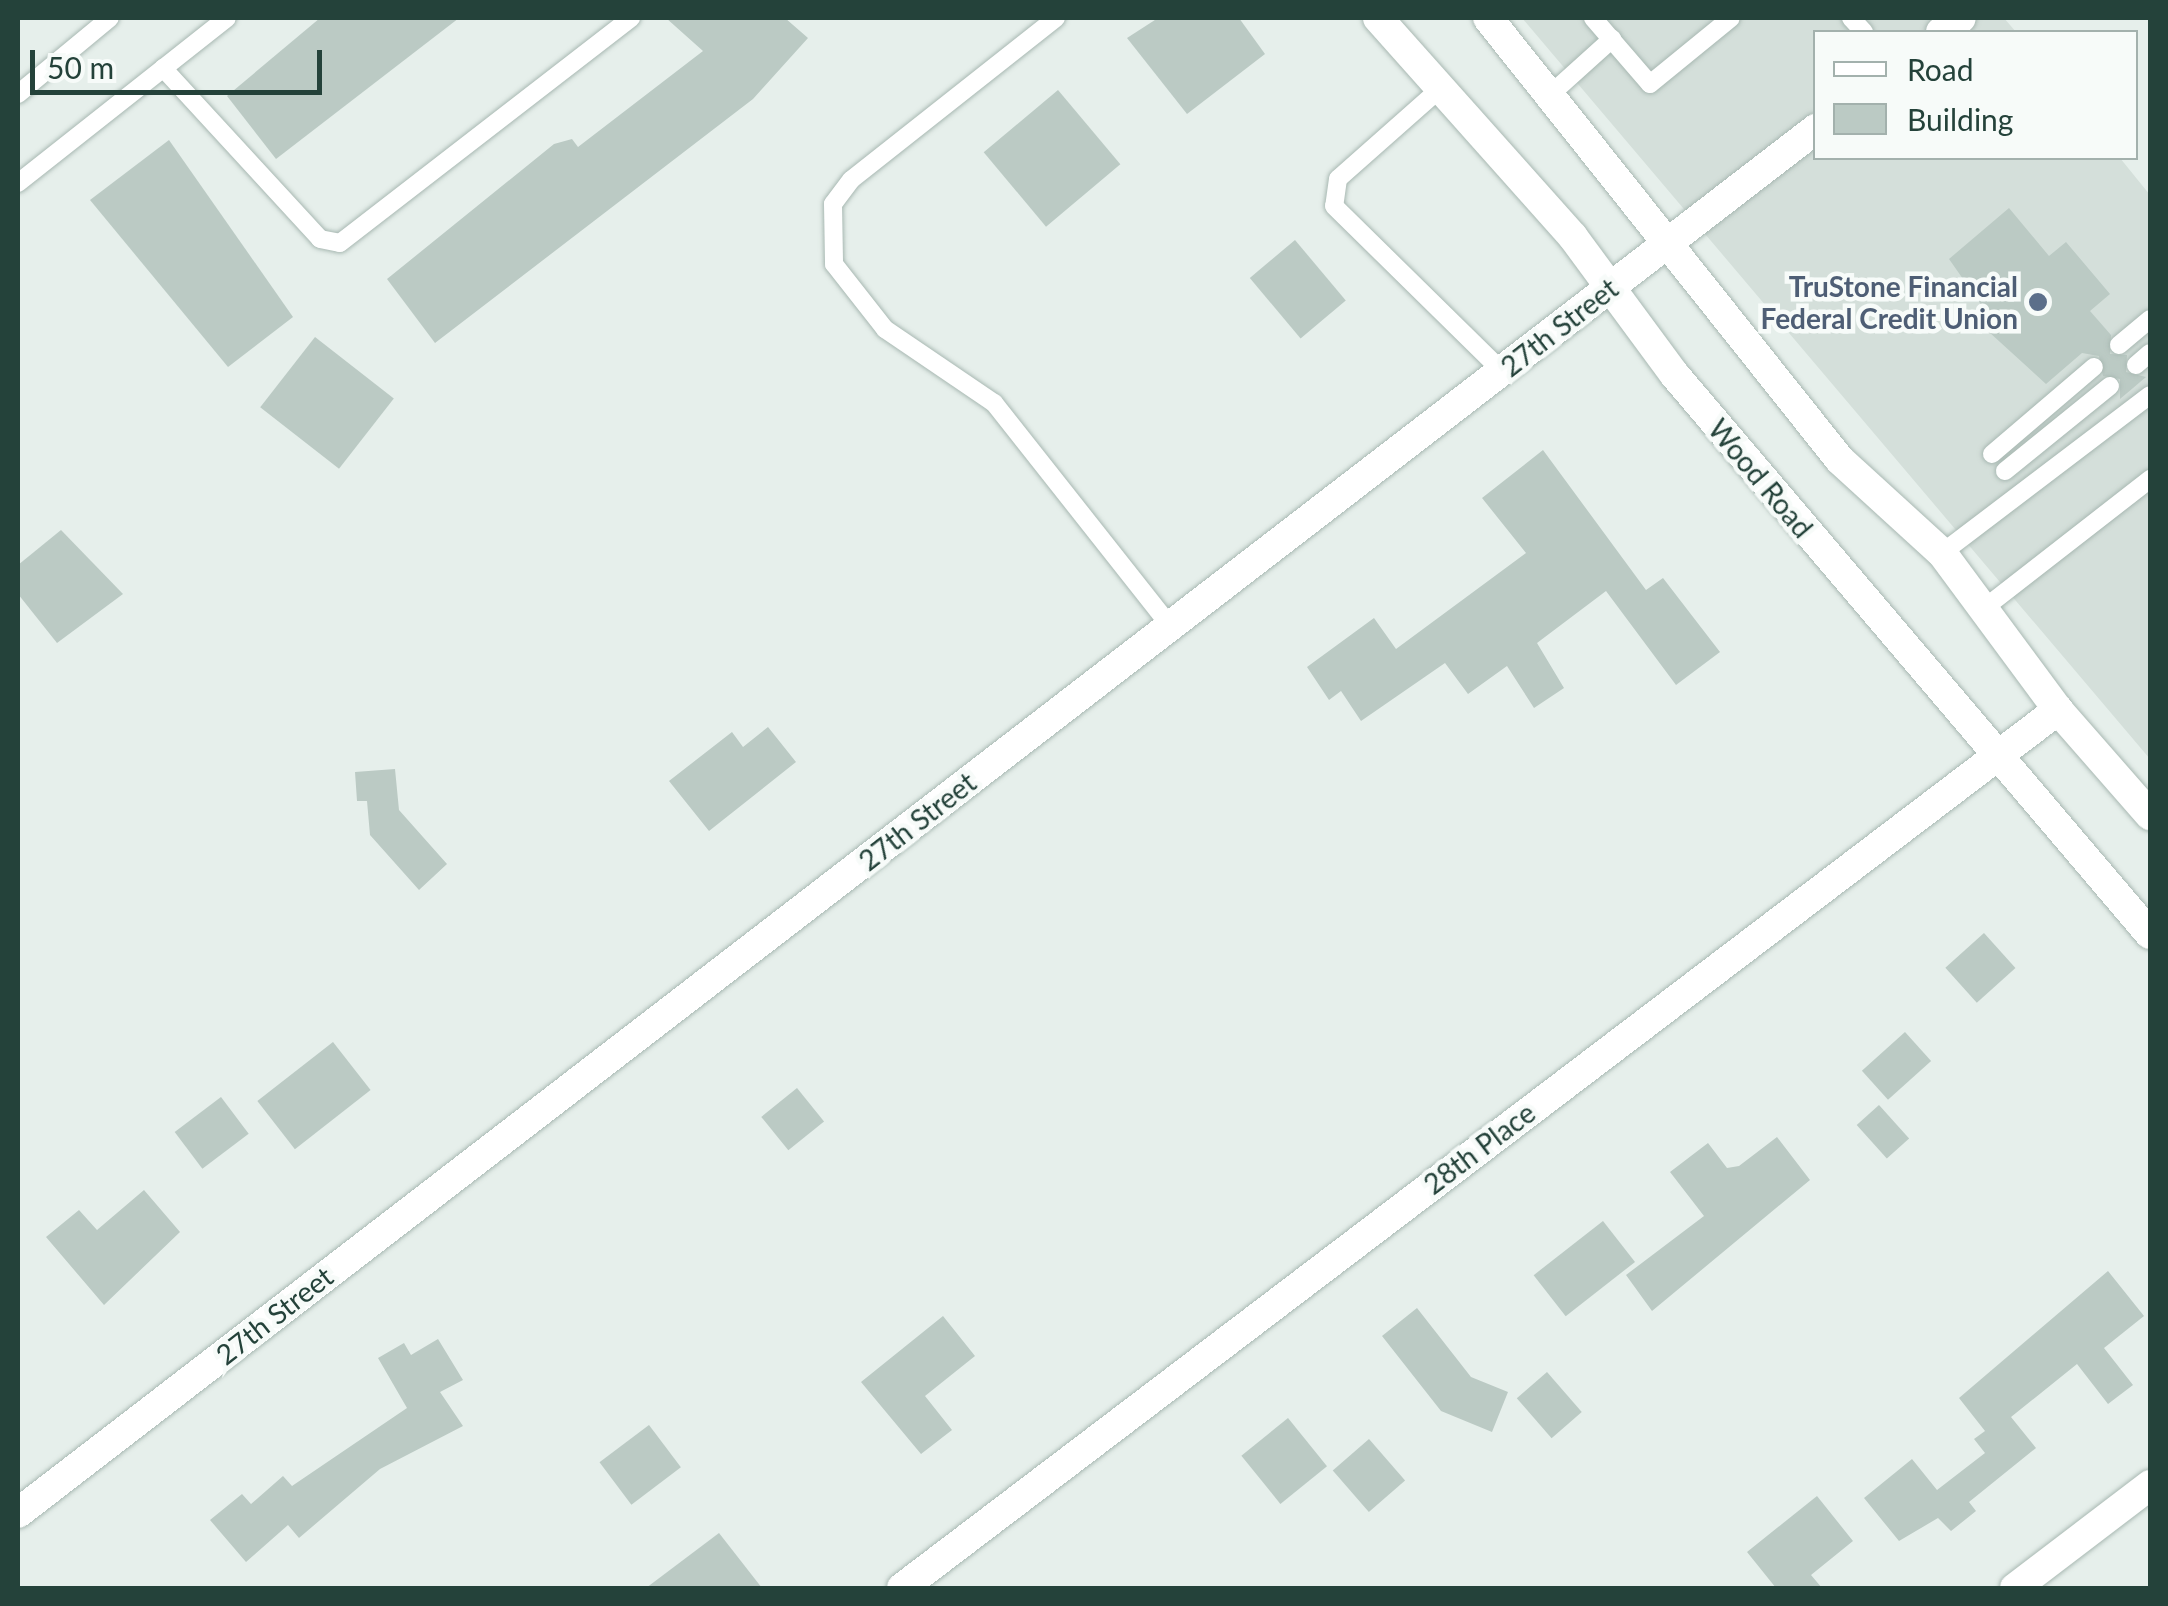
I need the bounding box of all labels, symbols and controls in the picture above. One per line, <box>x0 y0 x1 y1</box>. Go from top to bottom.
scale bar <box>35 30 328 92</box>
legend <box>1813 30 2138 160</box>
text: 50 m <box>47 49 114 85</box>
text: Road <box>1907 51 1974 87</box>
text: Building <box>1907 101 2013 137</box>
place label: TruStone Financial Federal Credit Union <box>1761 269 2018 335</box>
street label: 27th Street <box>1494 271 1624 383</box>
marker: TruStone Financial Federal Credit Union <box>2027 291 2049 313</box>
street label: Wood Road <box>1702 412 1820 544</box>
street label: 27th Street <box>852 765 982 877</box>
street label: 28th Place <box>1417 1095 1541 1201</box>
street label: 27th Street <box>209 1259 339 1371</box>

